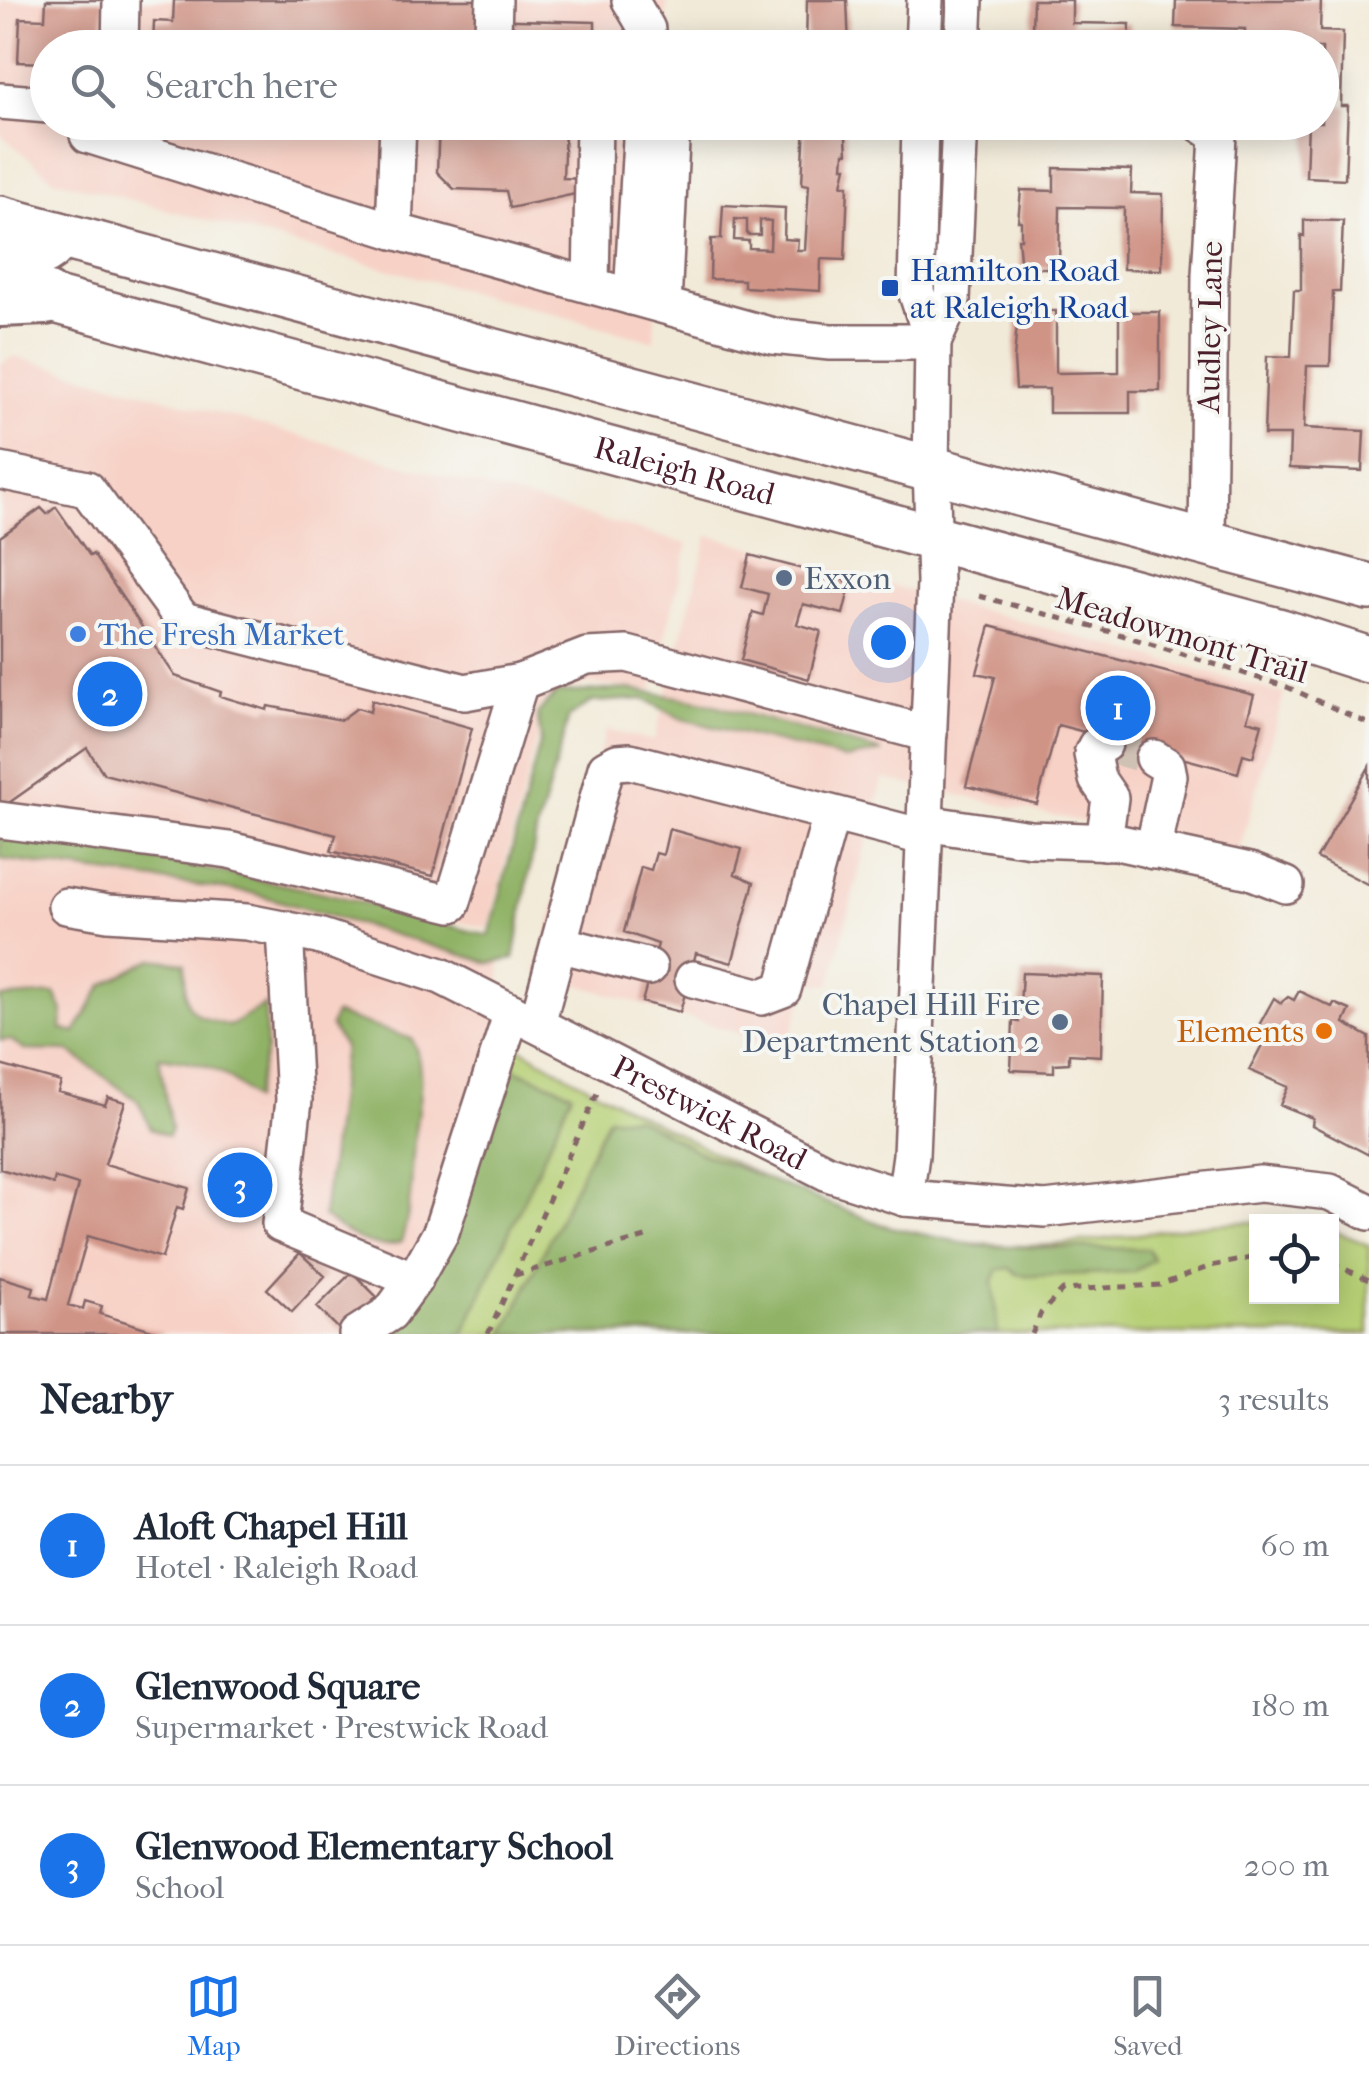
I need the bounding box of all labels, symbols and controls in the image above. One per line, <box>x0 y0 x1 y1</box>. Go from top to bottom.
search box <box>30 30 1339 140</box>
icon: search <box>65 58 120 113</box>
text: Search here <box>145 63 338 108</box>
street label: Audley Lane <box>1190 240 1230 415</box>
place label: Hamilton Road at Raleigh Road <box>910 252 1129 326</box>
marker: Hamilton Road at Raleigh Road <box>879 277 901 299</box>
street label: Raleigh Road <box>590 428 780 513</box>
place label: Exxon <box>804 560 891 597</box>
marker: Exxon <box>773 567 795 589</box>
street label: Meadowmont Trail <box>1052 579 1313 691</box>
place label: The Fresh Market <box>98 616 345 653</box>
your location <box>863 617 914 668</box>
marker: The Fresh Market <box>67 623 89 645</box>
pin: 2 <box>78 656 142 732</box>
pin: 1 <box>1086 670 1150 746</box>
place label: Chapel Hill Fire Department Station 2 <box>742 986 1040 1060</box>
marker: Chapel Hill Fire Department Station 2 <box>1049 1011 1071 1033</box>
place label: Elements <box>1176 1013 1304 1050</box>
marker: Elements <box>1313 1020 1335 1042</box>
street label: Prestwick Road <box>606 1048 814 1178</box>
pin: 3 <box>208 1148 272 1222</box>
map controls <box>1249 1214 1339 1304</box>
button: locate <box>1249 1214 1339 1304</box>
text: Nearby <box>40 1375 172 1424</box>
text: 3 results <box>1218 1381 1329 1418</box>
text: Aloft Chapel Hill <box>135 1504 408 1549</box>
text: 1 <box>67 1527 78 1564</box>
text: 60 m <box>1261 1527 1329 1564</box>
text: Hotel · Raleigh Road <box>135 1549 418 1586</box>
text: Glenwood Square <box>135 1664 420 1709</box>
text: 2 <box>64 1687 81 1724</box>
text: 180 m <box>1250 1687 1329 1724</box>
text: Supermarket · Prestwick Road <box>135 1709 548 1746</box>
text: Glenwood Elementary School <box>135 1824 613 1869</box>
text: 3 <box>66 1847 79 1884</box>
text: 200 m <box>1244 1847 1329 1884</box>
text: School <box>135 1869 224 1906</box>
tab: Map <box>186 1969 241 2062</box>
tab: Directions <box>614 1969 740 2062</box>
tab: Saved <box>1113 1969 1183 2062</box>

